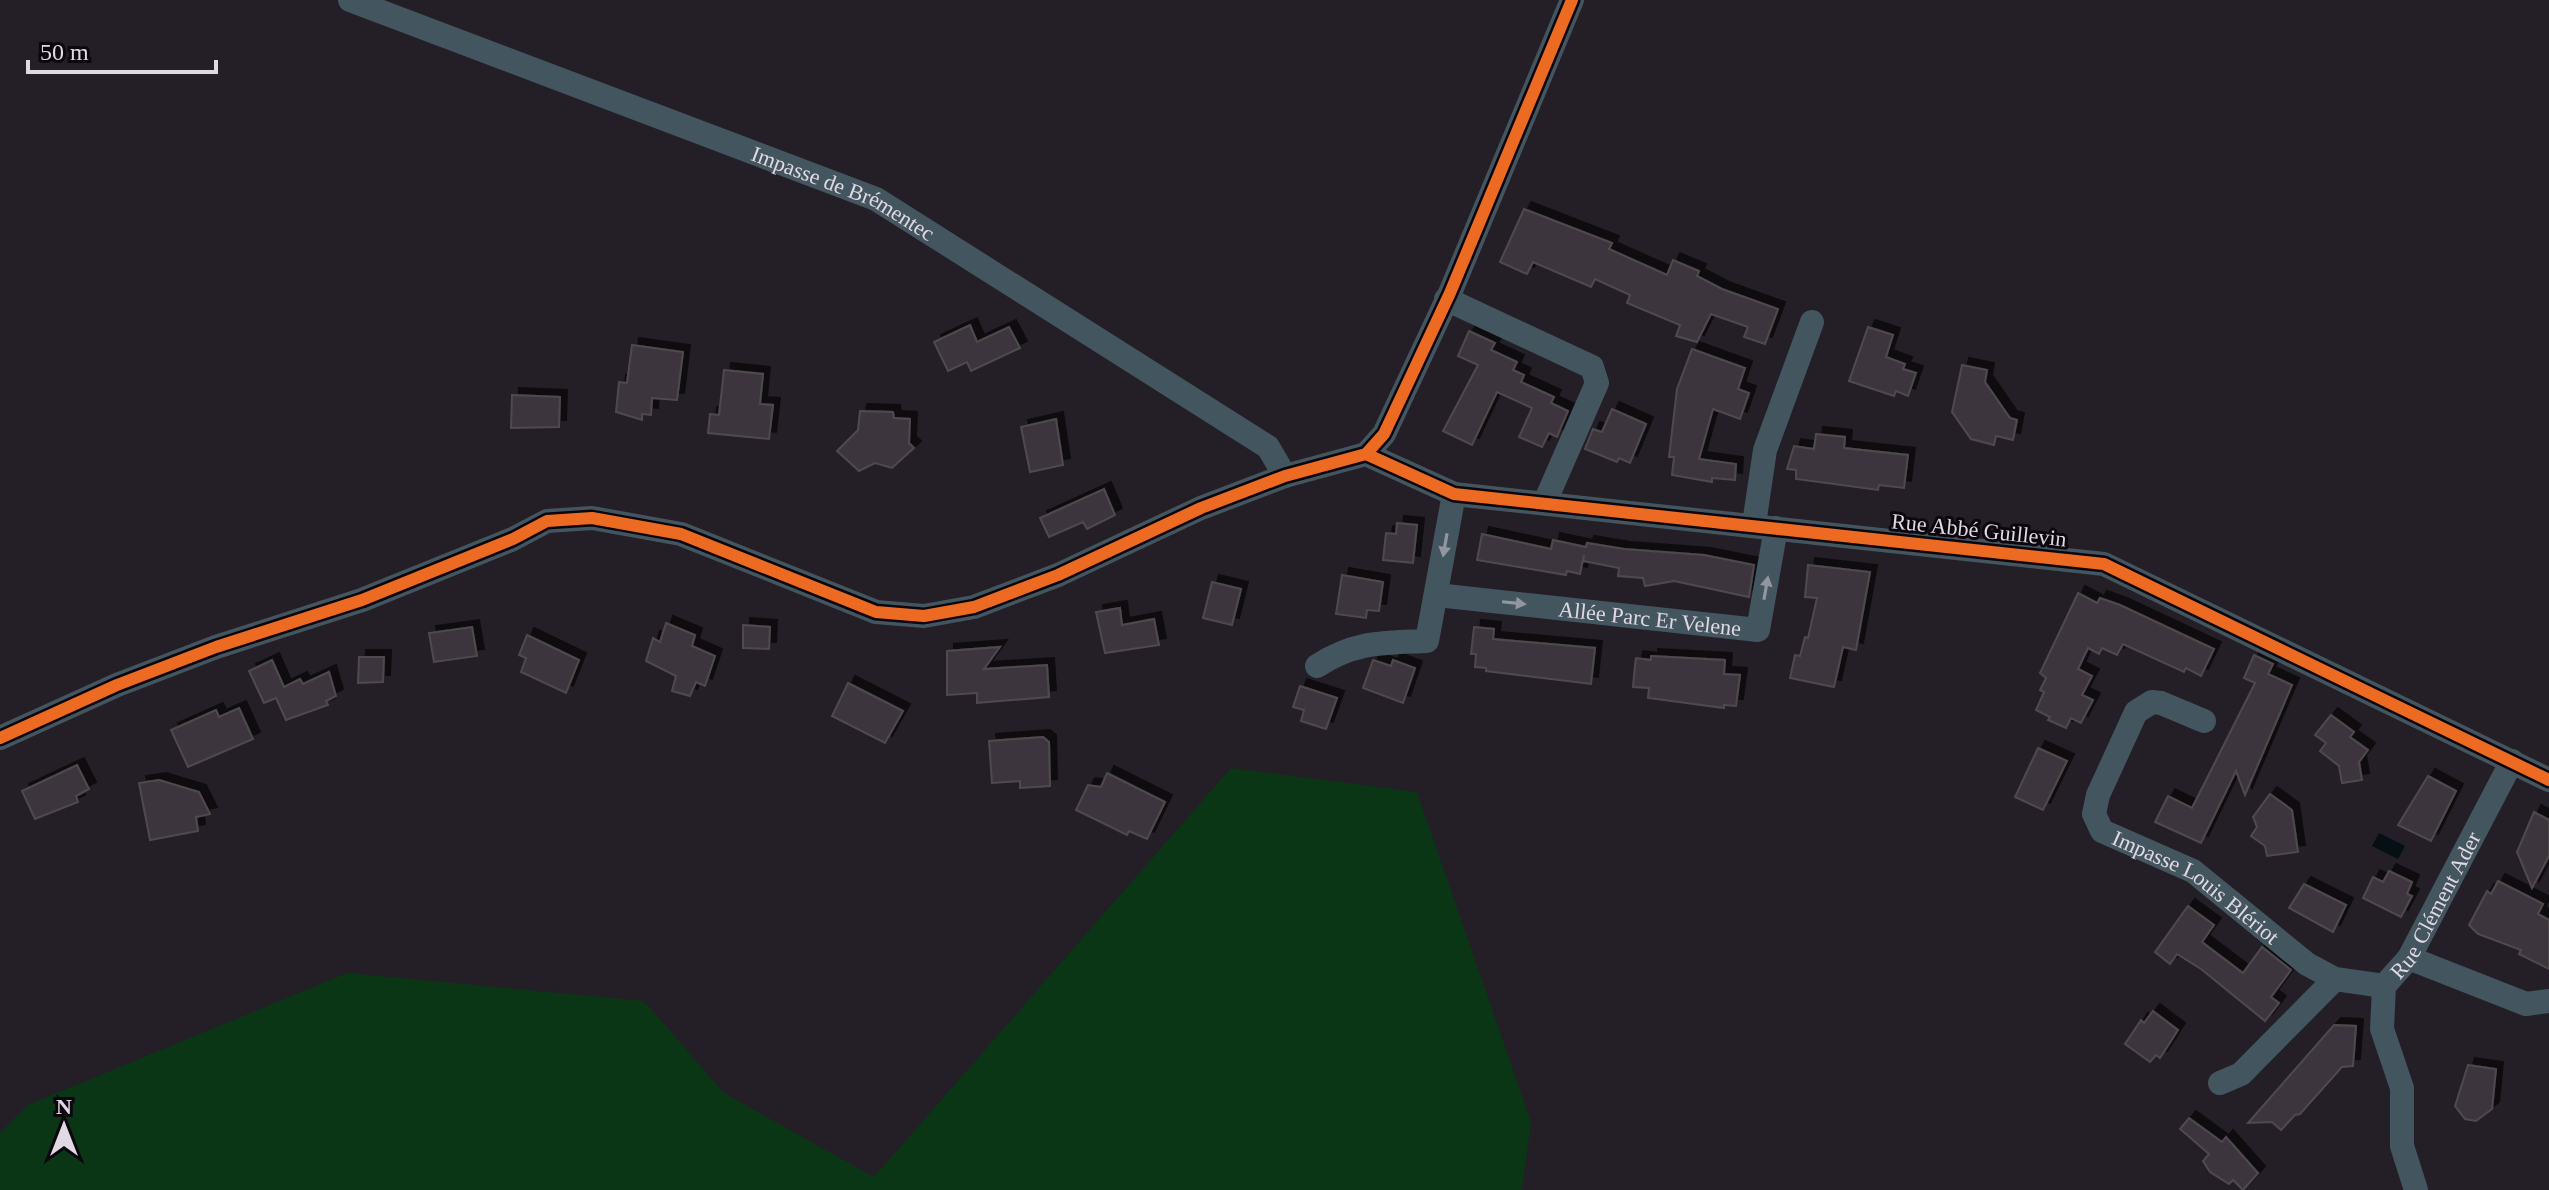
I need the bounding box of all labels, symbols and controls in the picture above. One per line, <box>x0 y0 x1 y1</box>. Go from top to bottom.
scale bar <box>28 24 216 74</box>
text: 50 m <box>40 39 89 65</box>
street label: Impasse de Brémentec <box>748 141 940 246</box>
street label: Rue Abbé Guillevin <box>1890 508 2068 552</box>
one-way arrow <box>1439 532 1451 557</box>
one-way arrow <box>1760 575 1772 600</box>
street label: Allée Parc Er Velene <box>1557 596 1742 641</box>
one-way arrow <box>1502 597 1527 610</box>
street label: Impasse Louis Blériot <box>2109 825 2284 949</box>
street label: Rue Clément Ader <box>2384 827 2486 983</box>
north arrow <box>24 1086 104 1166</box>
text: N <box>56 1094 72 1119</box>

